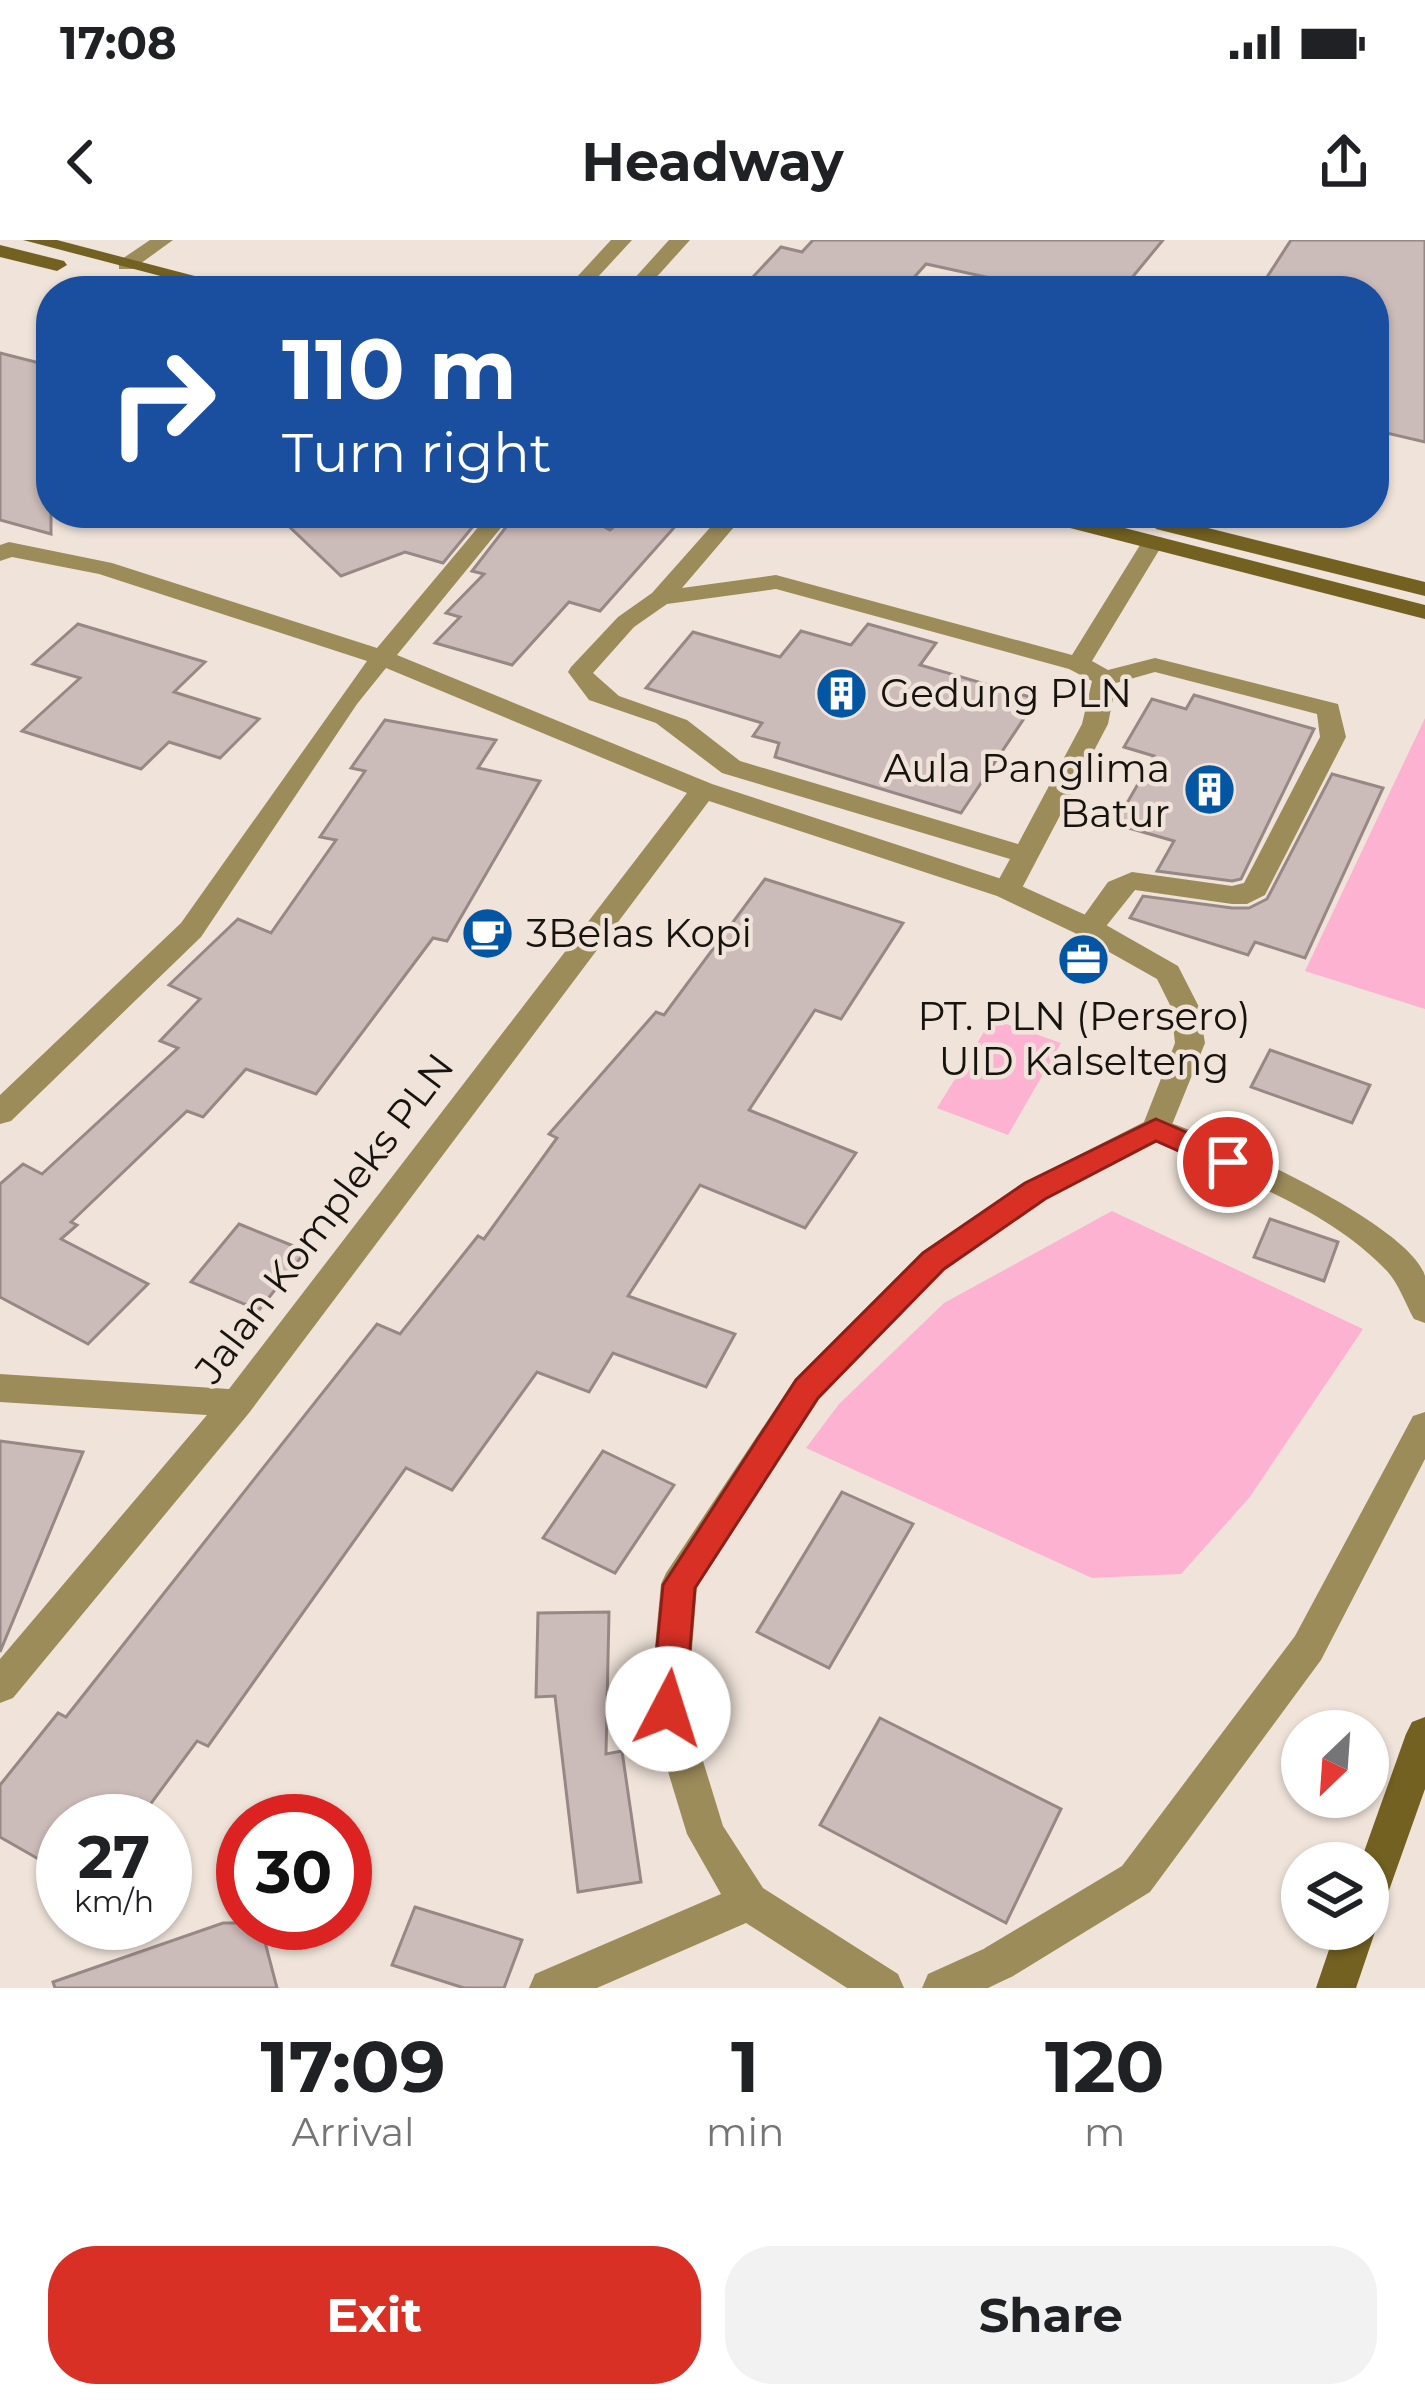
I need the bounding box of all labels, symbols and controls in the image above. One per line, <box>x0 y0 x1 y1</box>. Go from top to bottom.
text: 17:08 <box>60 15 177 70</box>
icon: back <box>48 129 114 195</box>
text: Headway <box>581 129 844 195</box>
icon: share <box>1311 129 1377 195</box>
text: 110 m <box>282 318 517 420</box>
icon: right <box>84 324 240 480</box>
text: Turn right <box>282 420 552 486</box>
building icon: Gedung PLN <box>813 665 869 721</box>
place label: Gedung PLN <box>880 669 1132 717</box>
place label: Aula Panglima Batur <box>884 744 1170 837</box>
building icon: Aula Panglima Batur <box>1181 762 1237 818</box>
cafe icon: 3Belas Kopi <box>459 905 515 961</box>
place label: 3Belas Kopi <box>526 909 752 957</box>
office icon: PT. PLN (Persero) UID Kalselteng <box>1056 931 1112 987</box>
place label: PT. PLN (Persero) UID Kalselteng <box>917 992 1251 1085</box>
street label: Jalan Kompleks PLN <box>184 1044 464 1393</box>
pin <box>1177 1111 1279 1213</box>
icon: arrive <box>1195 1129 1261 1195</box>
position arrow <box>605 1646 731 1772</box>
north arrow <box>1281 1710 1389 1818</box>
map controls <box>1281 1710 1389 1950</box>
speed limit sign: 30 <box>216 1794 372 1950</box>
text: 27 <box>78 1820 150 1893</box>
button: layers <box>1281 1842 1389 1950</box>
text: km/h <box>74 1883 154 1920</box>
text: 17:09 <box>261 2022 446 2110</box>
text: 1 <box>731 2022 759 2110</box>
text: 120 <box>1045 2022 1164 2110</box>
text: Arrival <box>292 2108 415 2156</box>
text: min <box>706 2108 784 2156</box>
text: m <box>1084 2108 1125 2156</box>
button: Exit <box>48 2246 701 2384</box>
button: Share <box>725 2246 1377 2384</box>

